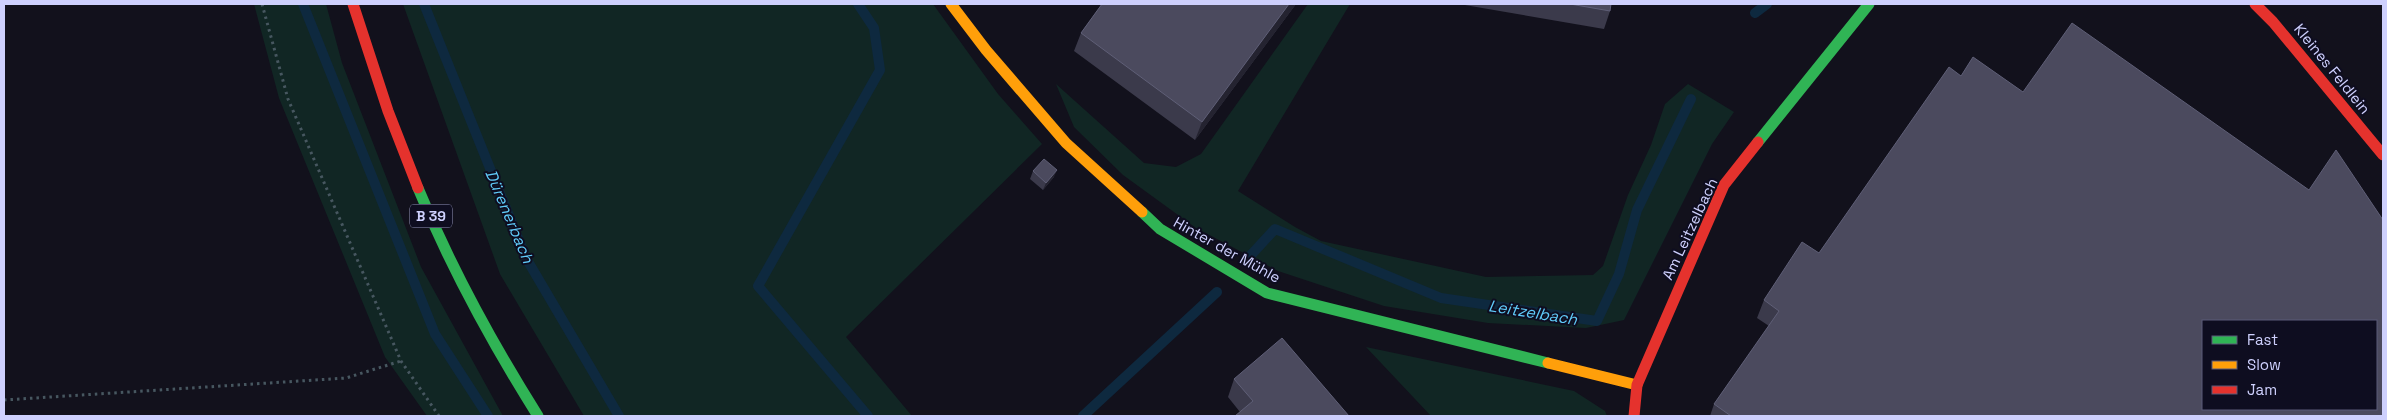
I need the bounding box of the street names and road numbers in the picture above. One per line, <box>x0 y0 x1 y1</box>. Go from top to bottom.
street label: Kleines Feldlein <box>2290 20 2375 118</box>
street label: Am Leitzelbach <box>1658 175 1721 283</box>
road number: B 39 <box>410 205 452 228</box>
street label: Hinter der Mühle <box>1170 212 1284 287</box>

